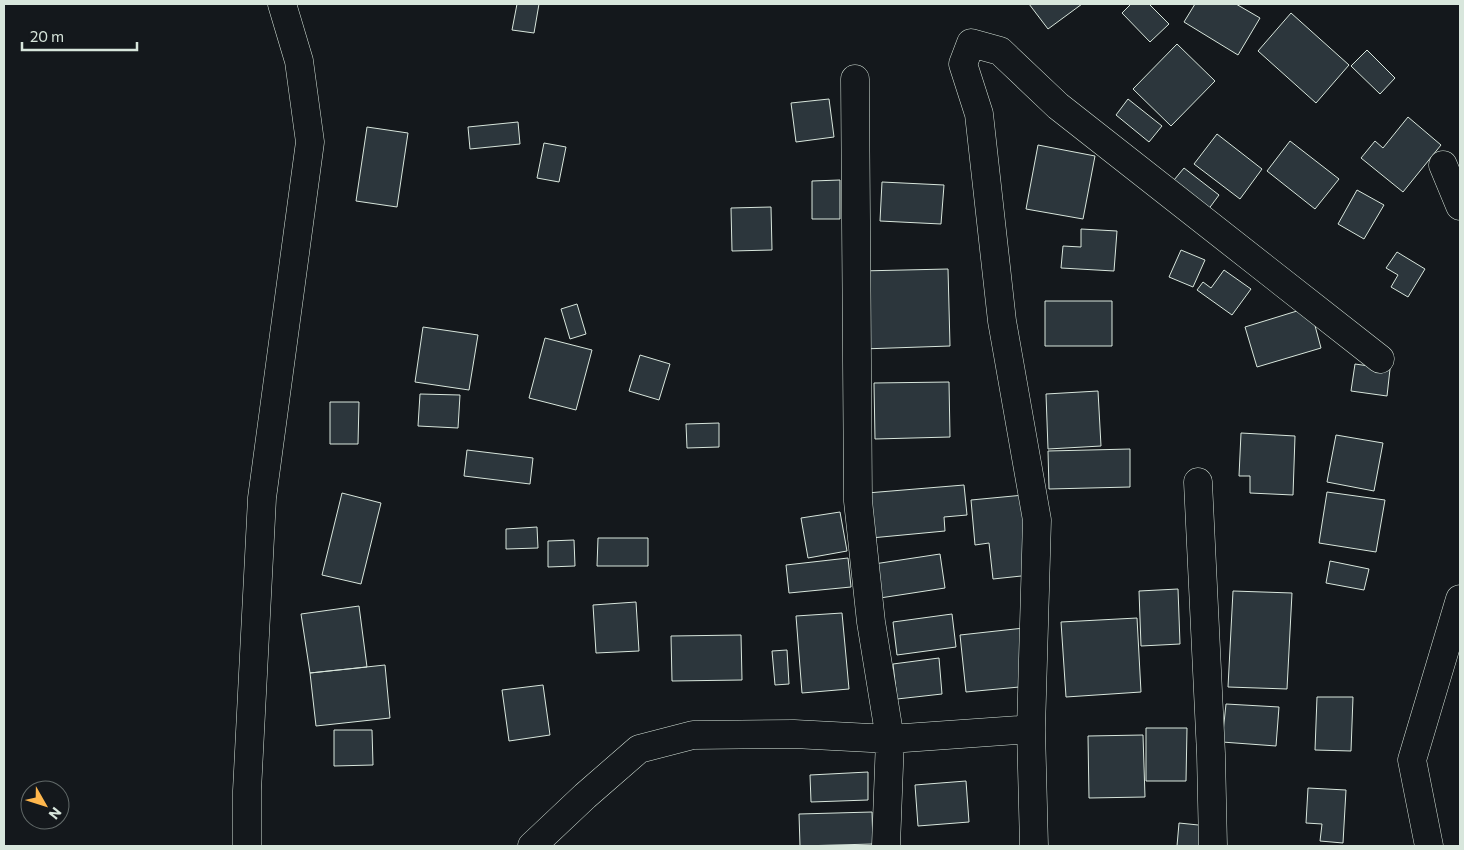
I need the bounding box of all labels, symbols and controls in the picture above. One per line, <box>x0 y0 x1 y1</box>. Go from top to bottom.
scale bar <box>22 20 138 52</box>
text: 20 m <box>30 27 64 45</box>
north arrow <box>20 780 70 830</box>
text: N <box>46 804 65 823</box>

